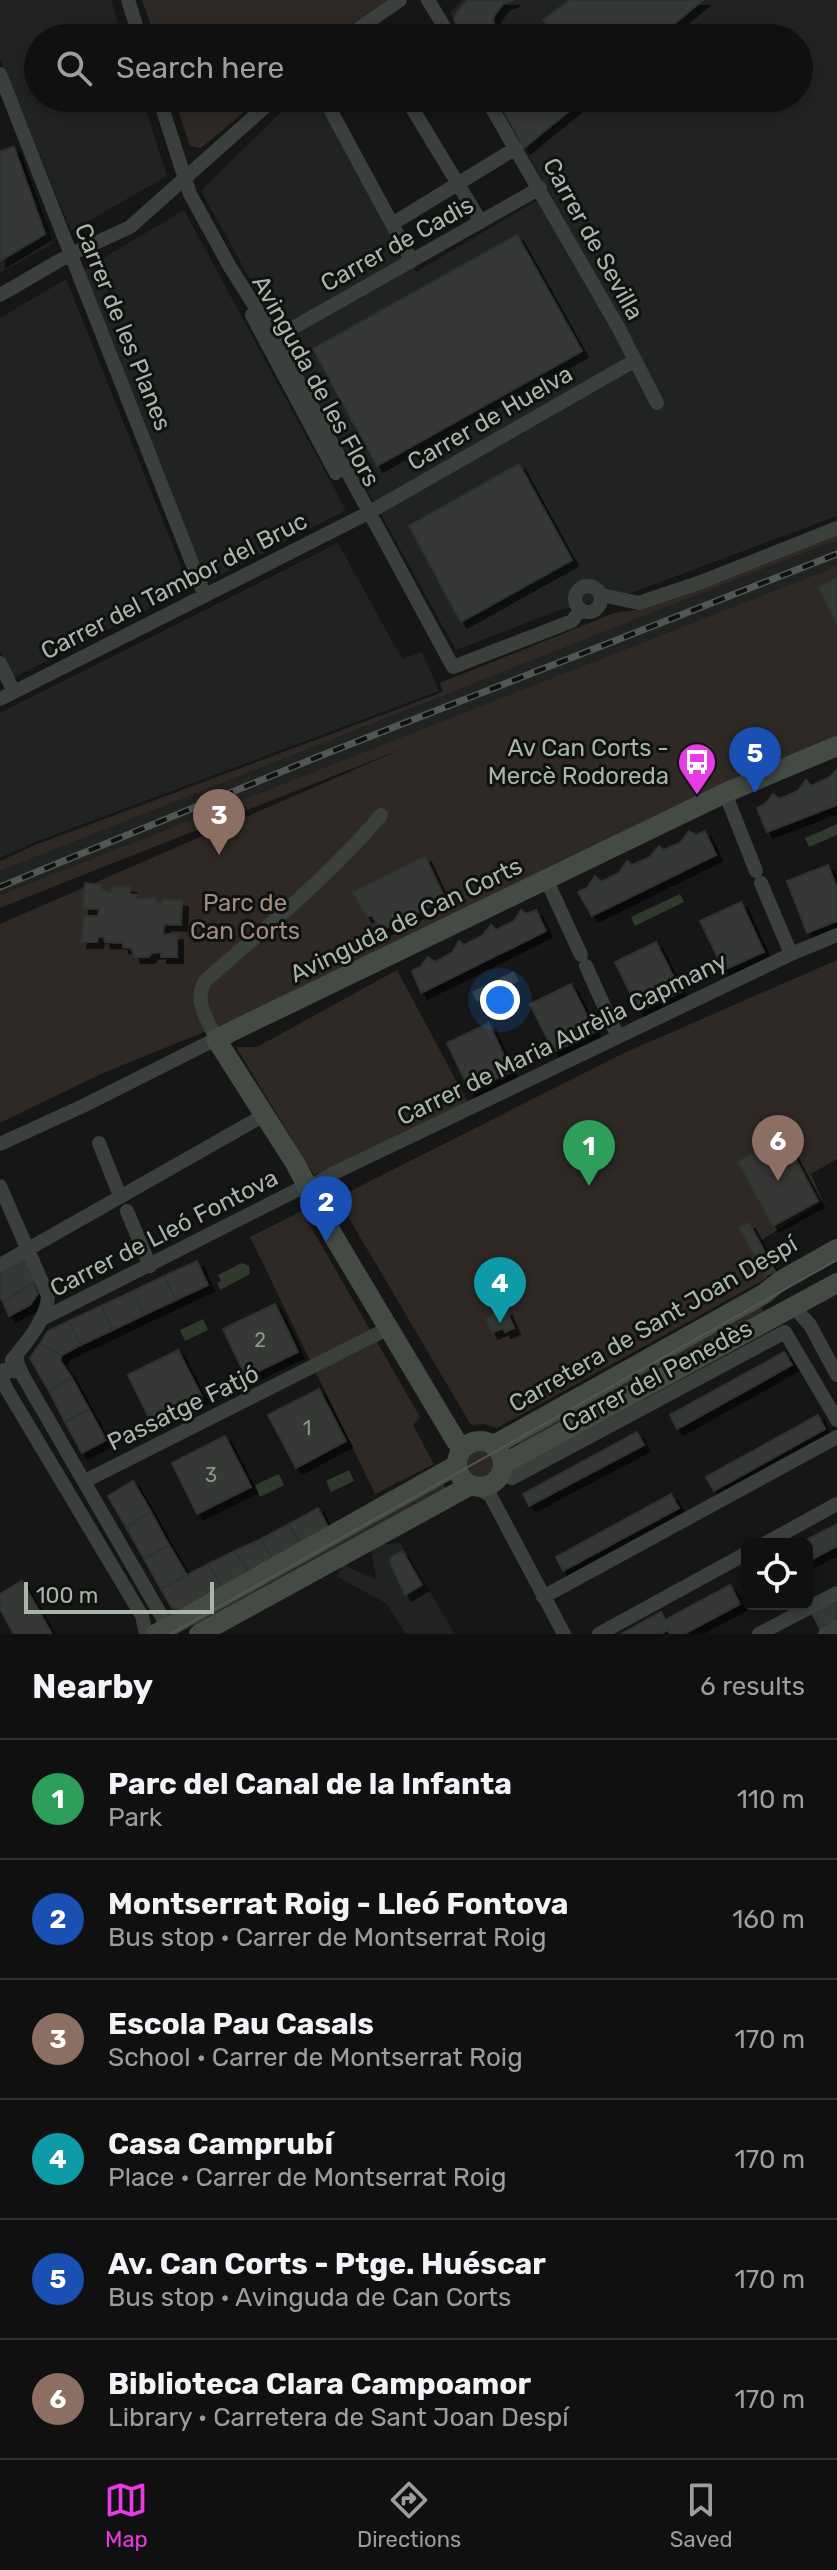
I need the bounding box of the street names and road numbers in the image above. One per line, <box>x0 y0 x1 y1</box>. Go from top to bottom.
street label: Carrer de Sevilla <box>537 153 649 325</box>
street label: Carrer de Cadis <box>316 190 478 298</box>
street label: Carrer de les Planes <box>69 219 177 435</box>
street label: Avinguda de les Flors <box>246 271 386 491</box>
street label: Carrer de Huelva <box>403 359 577 477</box>
street label: Carrer del Tambor del Bruc <box>36 507 312 665</box>
street label: Avinguda de Can Corts <box>285 852 527 988</box>
street label: Carrer de Maria Aurèlia Capmany <box>393 947 731 1131</box>
street label: Carrer de Lleó Fontova <box>45 1163 283 1303</box>
street label: Carretera de Sant Joan Despí <box>504 1229 803 1418</box>
street label: Carrer del Penedès <box>557 1314 757 1438</box>
street label: Passatge Fatjó <box>103 1359 263 1457</box>

